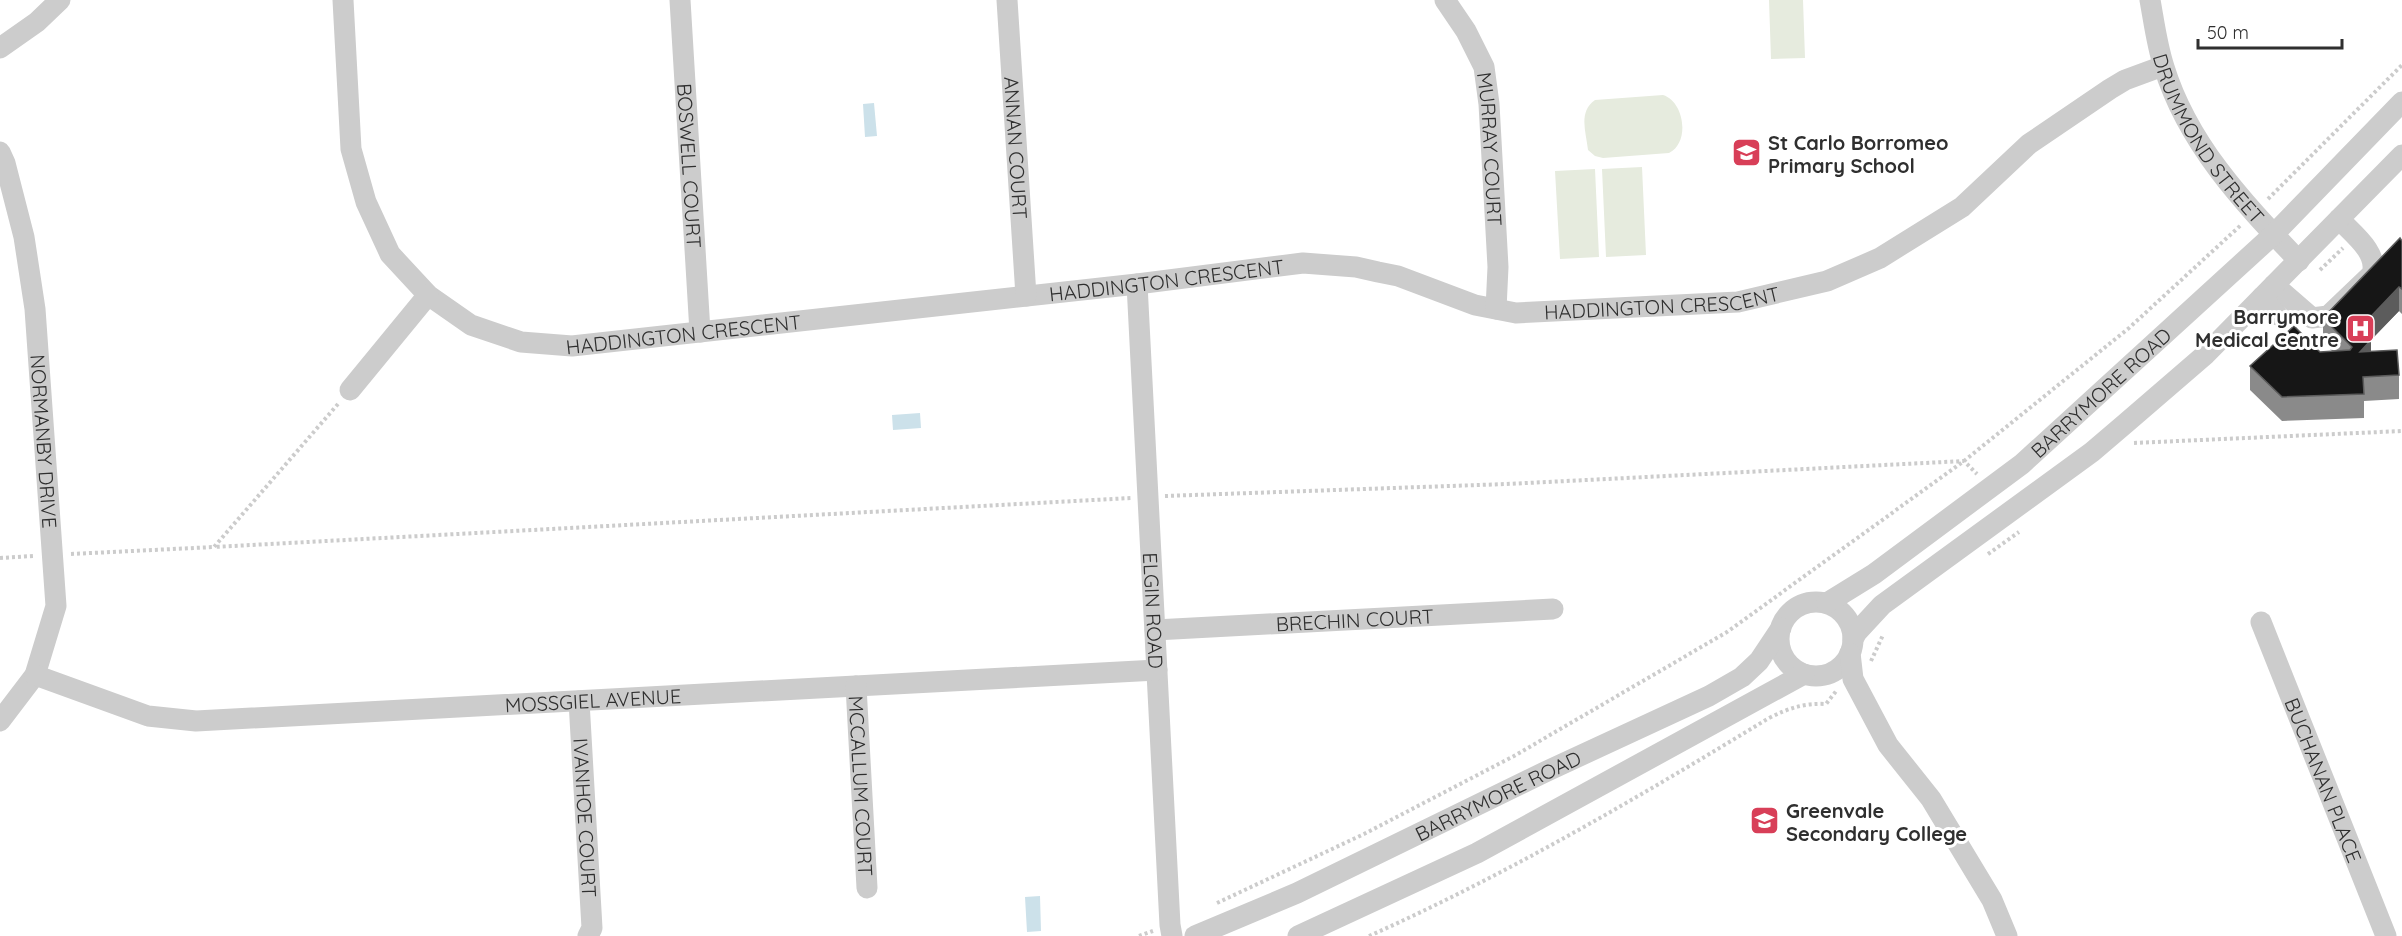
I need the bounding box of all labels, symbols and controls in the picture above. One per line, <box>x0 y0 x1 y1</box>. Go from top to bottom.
scale bar <box>2198 12 2342 50</box>
text: 50 m <box>2207 21 2249 44</box>
street label: DRUMMOND STREET <box>2148 50 2270 229</box>
street label: MURRAY COURT <box>1472 70 1508 227</box>
street label: ANNAN COURT <box>999 76 1034 220</box>
street label: BOSWELL COURT <box>673 83 707 249</box>
place label: St Carlo Borromeo Primary School <box>1768 130 1948 178</box>
school or university icon: St Carlo Borromeo Primary School <box>1731 137 1763 169</box>
street label: HADDINGTON CRESCENT <box>1048 253 1285 306</box>
street label: HADDINGTON CRESCENT <box>1543 280 1782 324</box>
place label: Barrymore Medical Centre <box>2195 304 2339 352</box>
street label: HADDINGTON CRESCENT <box>565 308 802 359</box>
hospital icon: Barrymore Medical Centre <box>2344 312 2376 344</box>
street label: BARRYMORE ROAD <box>2025 322 2176 463</box>
street label: NORMANBY DRIVE <box>26 354 63 529</box>
street label: ELGIN ROAD <box>1138 552 1169 669</box>
street label: BRECHIN COURT <box>1275 603 1434 636</box>
street label: MOSSGIEL AVENUE <box>504 683 682 717</box>
street label: BUCHANAN PLACE <box>2280 694 2368 866</box>
street label: MCCALLUM COURT <box>844 695 879 877</box>
street label: IVANHOE COURT <box>569 737 603 898</box>
street label: BARRYMORE ROAD <box>1411 745 1585 846</box>
place label: Greenvale Secondary College <box>1786 798 1967 846</box>
school or university icon: Greenvale Secondary College <box>1749 805 1781 837</box>

